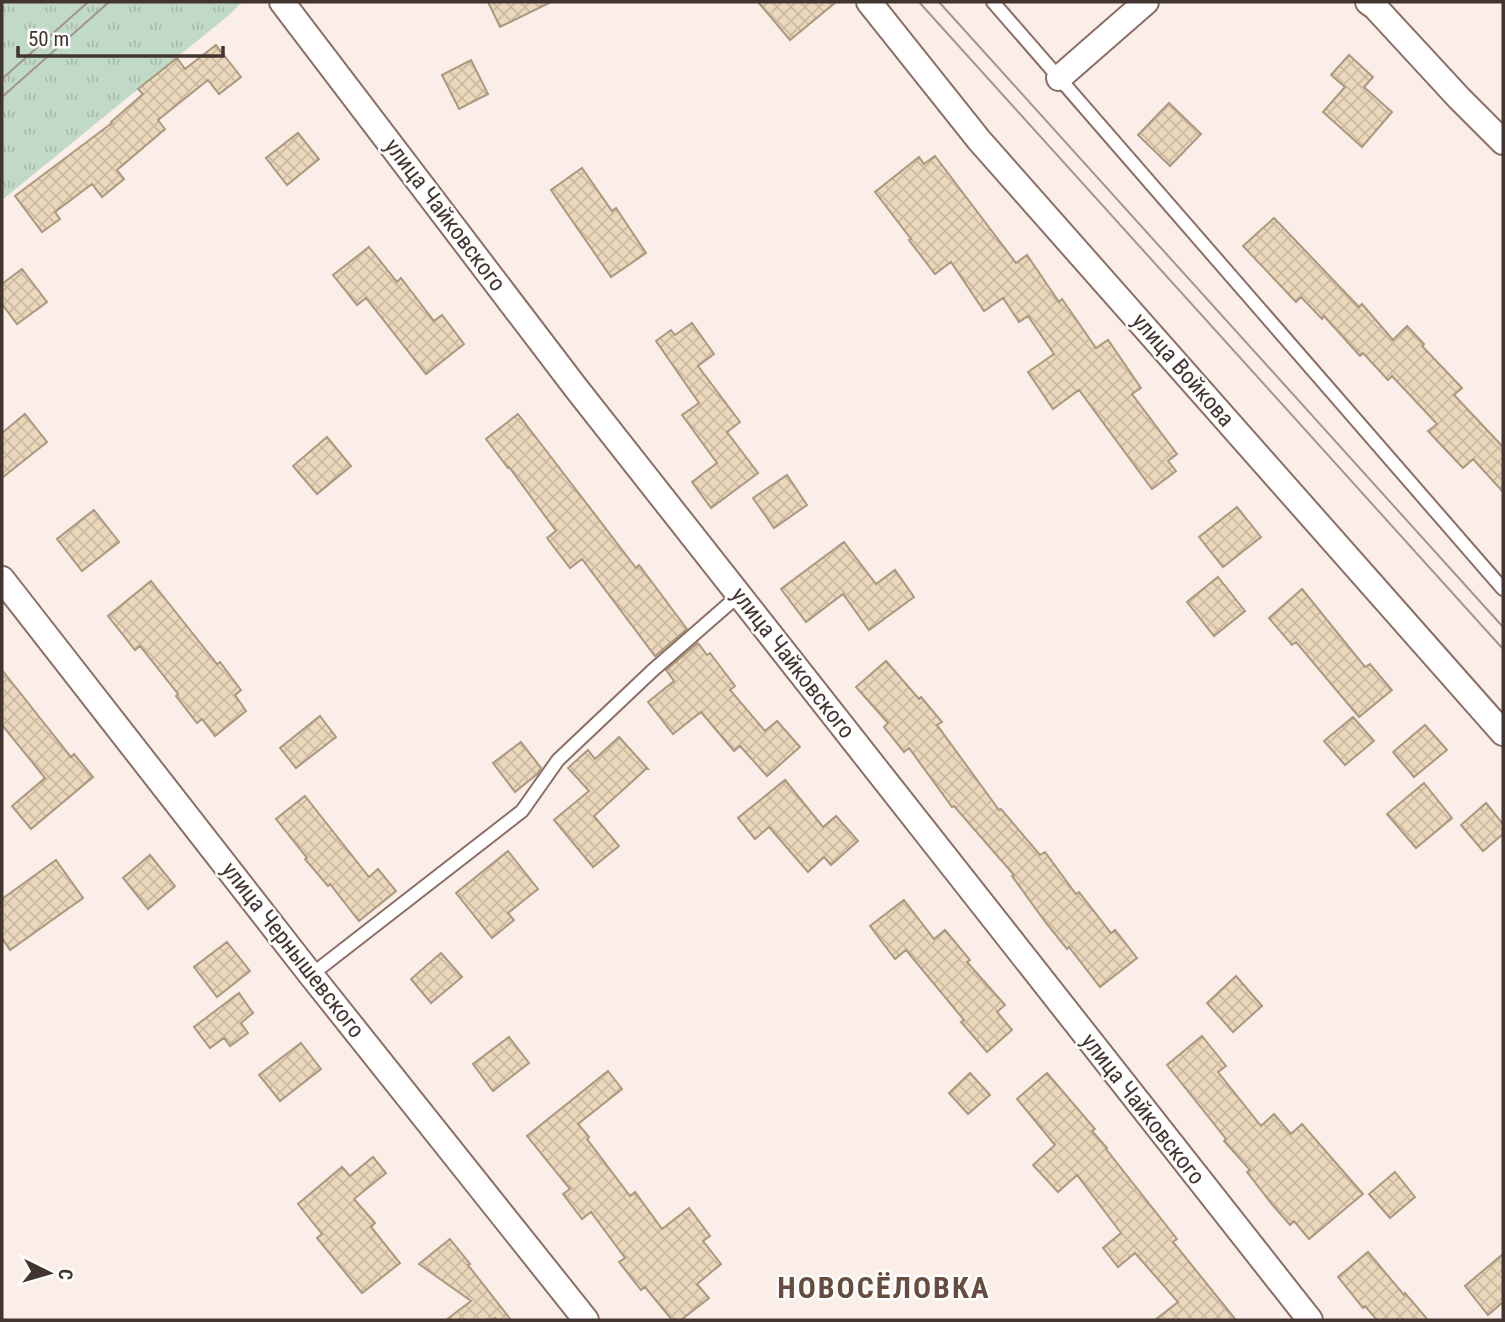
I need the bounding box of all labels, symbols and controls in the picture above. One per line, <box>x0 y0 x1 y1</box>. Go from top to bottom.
scale bar <box>18 14 222 58</box>
text: 50 m <box>28 27 69 51</box>
street label: улица Чайковского <box>379 133 511 297</box>
street label: улица Войкова <box>1126 308 1240 432</box>
street label: улица Чайковского <box>726 582 860 744</box>
street label: улица Чернышевского <box>216 857 370 1043</box>
street label: улица Чайковского <box>1076 1028 1210 1190</box>
north arrow <box>14 1238 84 1308</box>
text: С <box>53 1268 77 1281</box>
district label: НОВОСЁЛОВКА <box>777 1270 991 1305</box>

